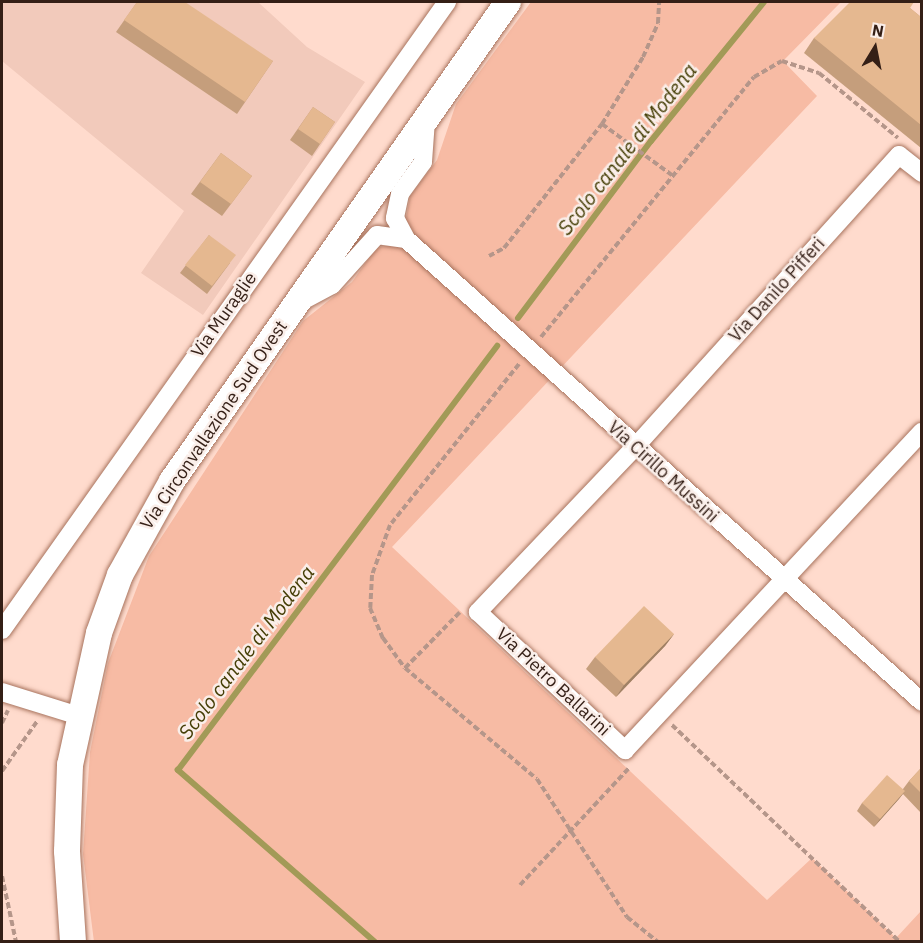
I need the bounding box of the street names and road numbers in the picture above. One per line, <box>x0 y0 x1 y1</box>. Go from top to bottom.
street label: Via Danilo Pifferi <box>724 233 830 347</box>
street label: Via Muraglie <box>187 268 261 362</box>
street label: Via Circonvallazione Sud Ovest <box>136 316 292 534</box>
street label: Via Cirillo Mussini <box>603 417 723 527</box>
street label: Via Pietro Ballarini <box>491 624 615 740</box>

